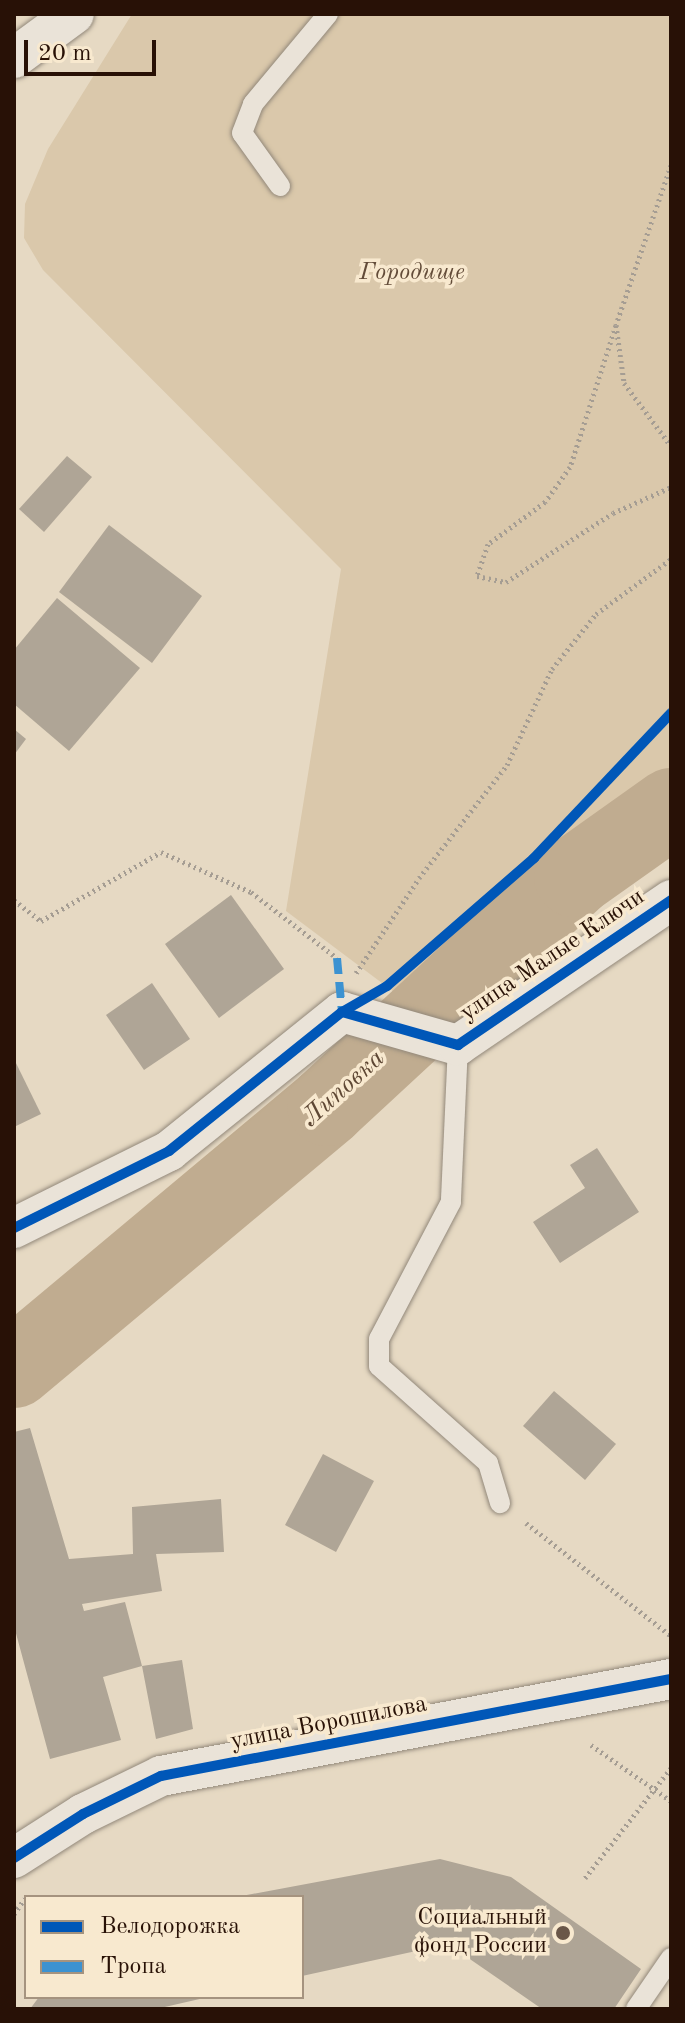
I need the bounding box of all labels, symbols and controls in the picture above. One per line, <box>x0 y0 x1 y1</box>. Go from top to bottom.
scale bar <box>28 24 160 74</box>
text: 20 m <box>38 42 92 66</box>
park label: Городище <box>359 260 465 288</box>
street label: улица Малые Ключи <box>455 884 651 1028</box>
water label: Липовка <box>296 1044 392 1134</box>
street label: улица Ворошилова <box>228 1691 430 1757</box>
legend <box>24 1895 304 1999</box>
place label: Социальный фонд России <box>414 1905 547 1961</box>
text: Велодорожка <box>100 1915 240 1939</box>
marker: Социальный фонд России <box>554 1924 572 1942</box>
text: Тропа <box>100 1955 166 1979</box>

